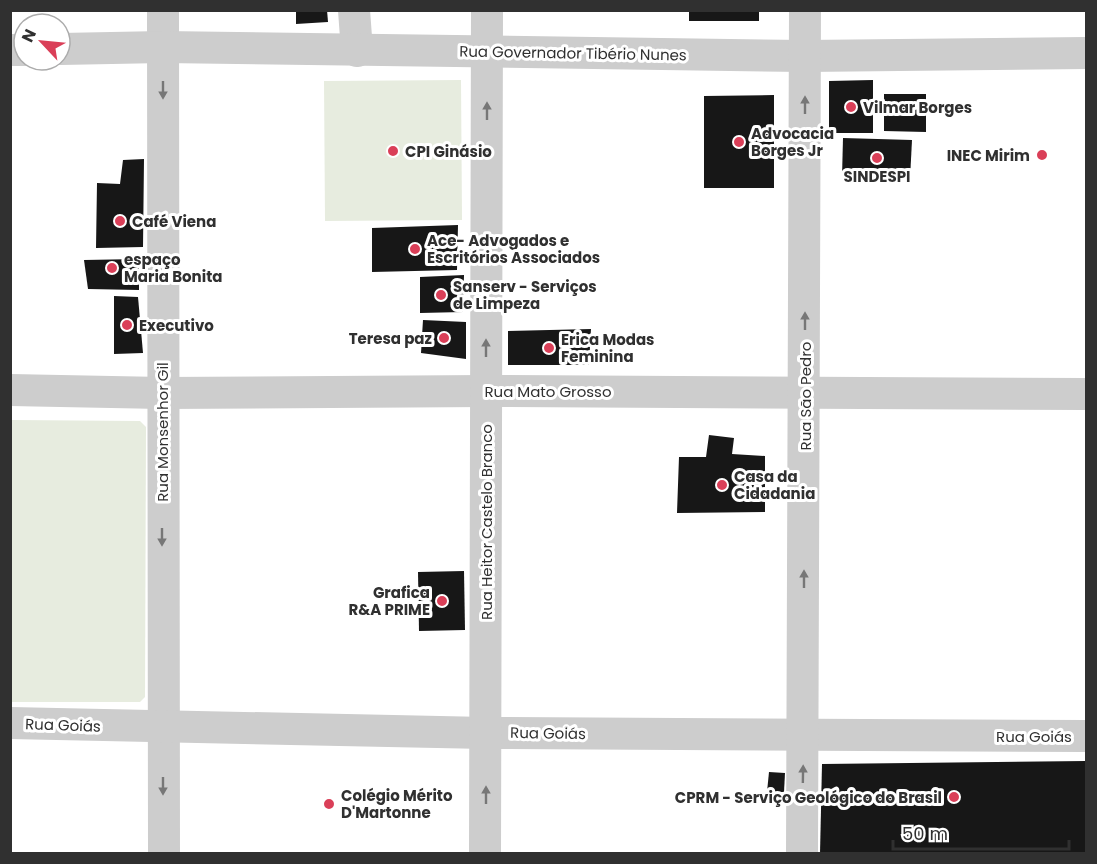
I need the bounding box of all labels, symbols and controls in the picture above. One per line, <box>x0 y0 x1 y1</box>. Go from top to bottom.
north arrow <box>12 12 72 72</box>
text: N <box>16 25 42 46</box>
street label: Rua Governador Tibério Nunes <box>459 41 687 65</box>
one-way arrow <box>158 80 168 99</box>
one-way arrow <box>800 96 810 115</box>
place label: Vilmar Borges <box>863 97 972 118</box>
marker: Vilmar Borges <box>844 100 858 114</box>
one-way arrow <box>482 102 492 121</box>
place label: Advocacia Borges Jr <box>751 123 834 161</box>
marker: Advocacia Borges Jr <box>732 135 746 149</box>
place label: CPI Ginásio <box>405 141 492 162</box>
marker: CPI Ginásio <box>386 144 400 158</box>
place label: INEC Mirim <box>947 145 1030 166</box>
marker: INEC Mirim <box>1035 148 1049 162</box>
marker: SINDESPI <box>870 151 884 165</box>
place label: SINDESPI <box>844 166 910 187</box>
place label: Café Viena <box>132 211 216 232</box>
marker: Café Viena <box>113 214 127 228</box>
place label: Ace- Advogados e Escritórios Associados <box>427 230 600 268</box>
marker: Ace- Advogados e Escritórios Associados <box>408 242 422 256</box>
place label: espaço Maria Bonita <box>124 249 222 287</box>
marker: espaço Maria Bonita <box>105 261 119 275</box>
place label: Sanserv - Serviços de Limpeza <box>453 276 597 314</box>
marker: Sanserv - Serviços de Limpeza <box>434 288 448 302</box>
one-way arrow <box>800 312 810 331</box>
place label: Executivo <box>139 315 214 336</box>
marker: Executivo <box>120 318 134 332</box>
place label: Teresa paz <box>349 328 432 349</box>
place label: Erica Modas Feminina <box>561 329 654 367</box>
marker: Teresa paz <box>437 331 451 345</box>
one-way arrow <box>481 339 491 358</box>
marker: Erica Modas Feminina <box>542 341 556 355</box>
street label: Rua São Pedro <box>795 342 816 450</box>
street label: Rua Monsenhor Gil <box>152 362 173 502</box>
street label: Rua Mato Grosso <box>484 381 612 402</box>
street label: Rua Heitor Castelo Branco <box>476 424 497 620</box>
place label: Casa da Cidadania <box>734 466 815 504</box>
marker: Casa da Cidadania <box>715 478 729 492</box>
one-way arrow <box>157 527 167 546</box>
one-way arrow <box>799 570 809 589</box>
place label: Grafica R&A PRIME <box>349 582 430 620</box>
marker: Grafica R&A PRIME <box>435 594 449 608</box>
street label: Rua Goiás <box>25 713 101 737</box>
street label: Rua Goiás <box>510 722 586 744</box>
street label: Rua Goiás <box>996 726 1072 747</box>
one-way arrow <box>798 765 808 784</box>
one-way arrow <box>158 776 168 795</box>
place label: Colégio Mérito D'Martonne <box>341 785 453 823</box>
one-way arrow <box>481 786 490 805</box>
place label: CPRM - Serviço Geológico do Brasil <box>675 787 942 808</box>
marker: CPRM - Serviço Geológico do Brasil <box>947 790 961 804</box>
marker: Colégio Mérito D'Martonne <box>322 797 336 811</box>
scale bar <box>893 813 1068 851</box>
text: 50 m <box>902 821 948 846</box>

